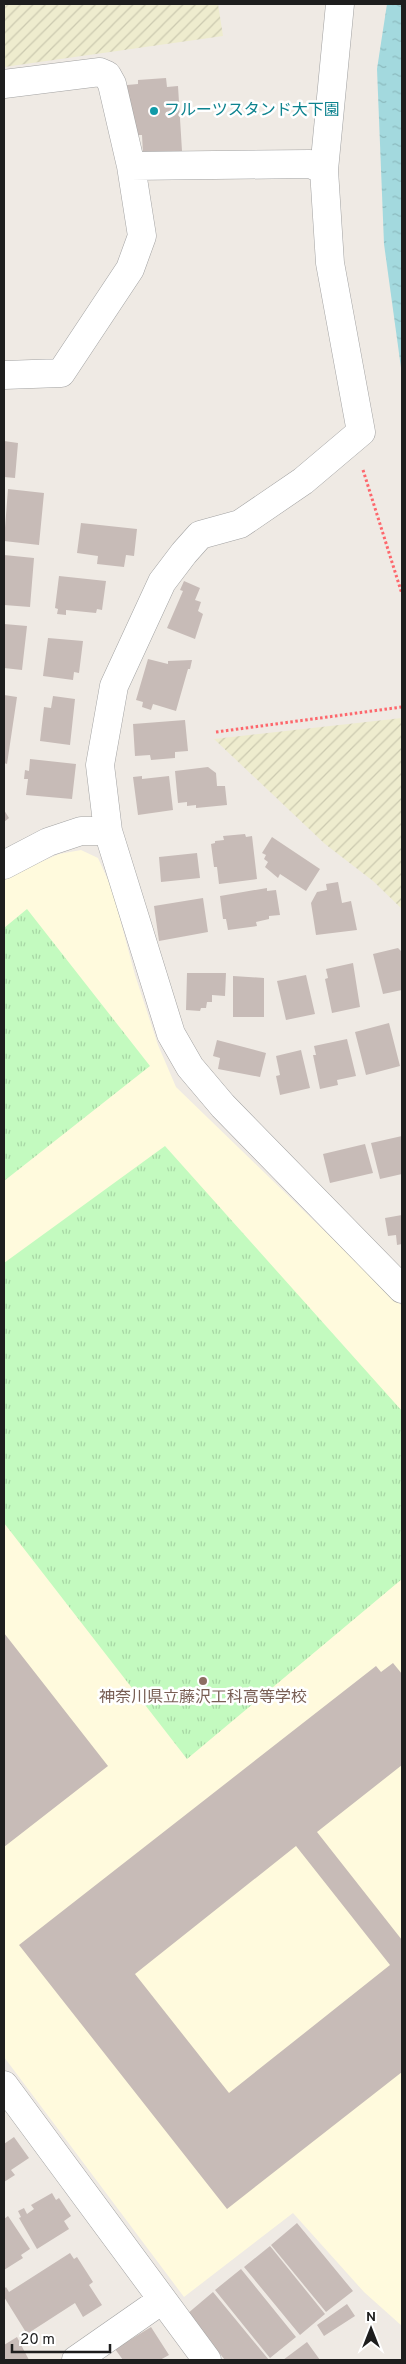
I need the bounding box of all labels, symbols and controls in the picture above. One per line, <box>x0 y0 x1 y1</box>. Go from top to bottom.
place label: フルーツスタンド大下園 <box>164 101 340 121</box>
marker: フルーツスタンド大下園 <box>148 105 160 117</box>
marker: 神奈川県立藤沢工科高等学校 <box>197 1675 209 1687</box>
place label: 神奈川県立藤沢工科高等学校 <box>99 1688 307 1708</box>
north arrow <box>346 2304 396 2354</box>
text: N <box>366 2309 376 2326</box>
scale bar <box>12 2322 110 2354</box>
text: 20 m <box>20 2331 55 2350</box>

